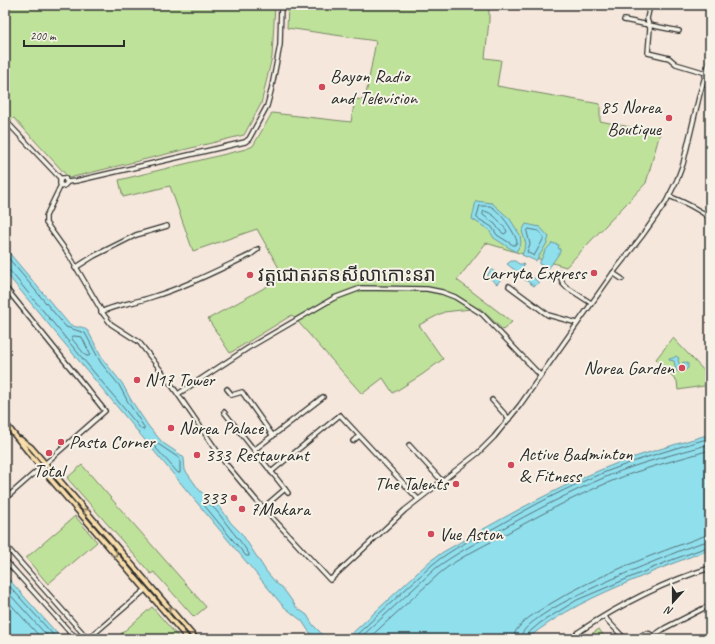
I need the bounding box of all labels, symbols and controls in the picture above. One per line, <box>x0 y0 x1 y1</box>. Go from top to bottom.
scale bar <box>24 22 124 48</box>
text: 200 m <box>30 28 57 44</box>
place label: Bayon Radio and Television <box>330 64 419 110</box>
marker: Bayon Radio and Television <box>317 82 327 92</box>
place label: 85 Norea Boutique <box>600 95 663 141</box>
marker: 85 Norea Boutique <box>664 113 674 123</box>
place label: Larryta Express <box>481 261 588 285</box>
place label: វត្តជោតរតនសីលាកោះនរា <box>258 263 436 287</box>
marker: Larryta Express <box>589 268 599 278</box>
marker: វត្តជោតរតនសីលាកោះនរា <box>245 270 255 280</box>
place label: Norea Garden <box>584 356 674 380</box>
marker: Norea Garden <box>677 363 687 373</box>
place label: N17 Tower <box>145 368 216 392</box>
marker: N17 Tower <box>132 375 142 385</box>
place label: Norea Palace <box>179 416 265 440</box>
marker: Norea Palace <box>166 423 176 433</box>
place label: Pasta Corner <box>69 430 156 454</box>
marker: Pasta Corner <box>56 437 66 447</box>
place label: Active Badminton & Fitness <box>519 442 633 488</box>
place label: 333 Restaurant <box>205 443 311 467</box>
marker: Total <box>44 448 54 458</box>
marker: 333 Restaurant <box>192 450 202 460</box>
place label: Total <box>34 459 68 483</box>
marker: Active Badminton & Fitness <box>506 460 516 470</box>
place label: The Talents <box>374 472 450 496</box>
marker: The Talents <box>451 479 461 489</box>
place label: 333 <box>200 486 227 510</box>
marker: 333 <box>229 493 239 503</box>
place label: 7Makara <box>250 497 312 521</box>
marker: 7Makara <box>237 504 247 514</box>
one-way arrow <box>83 508 90 516</box>
place label: Vue Aston <box>439 522 504 546</box>
marker: Vue Aston <box>426 529 436 539</box>
one-way arrow <box>110 549 117 557</box>
north arrow <box>653 582 693 622</box>
text: N <box>662 603 675 619</box>
one-way arrow <box>168 607 175 614</box>

